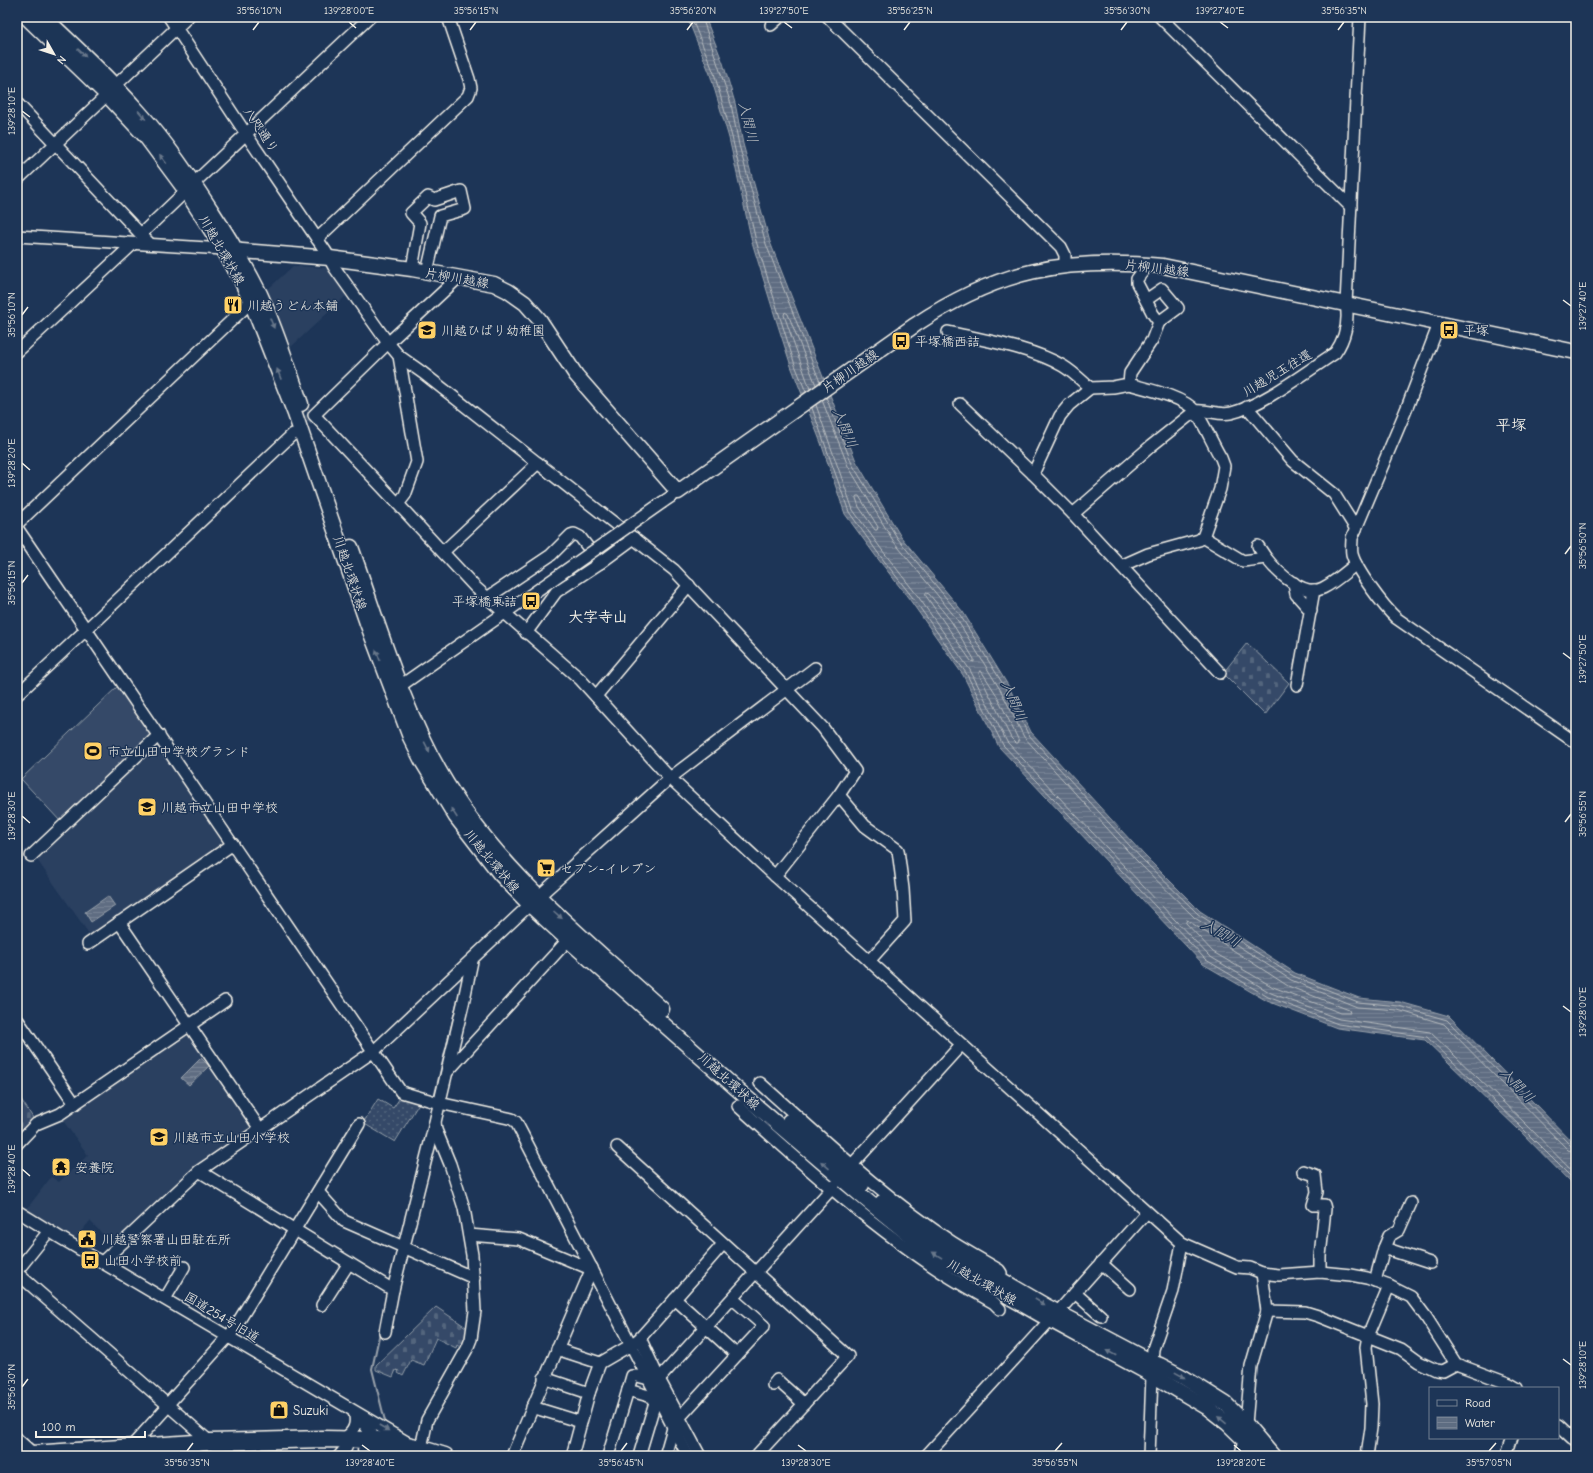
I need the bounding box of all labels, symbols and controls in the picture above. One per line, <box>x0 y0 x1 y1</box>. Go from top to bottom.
text: 35°56'10"N <box>236 5 282 17</box>
text: 139°28'00"E <box>324 5 374 17</box>
text: 35°56'15"N <box>454 5 498 17</box>
text: 35°56'20"N <box>670 5 716 17</box>
text: 139°27'50"E <box>760 5 809 17</box>
text: 35°56'25"N <box>887 5 933 17</box>
text: 35°56'30"N <box>1104 5 1150 17</box>
text: 139°27'40"E <box>1196 5 1244 17</box>
text: 35°56'35"N <box>1321 5 1367 17</box>
north arrow <box>34 34 74 74</box>
one-way arrow <box>77 49 87 58</box>
text: N <box>54 53 69 67</box>
text: 139°28'10"E <box>6 87 18 135</box>
water label: 入間川 <box>735 100 761 144</box>
street label: 八咫通り <box>240 104 282 156</box>
one-way arrow <box>137 109 146 120</box>
one-way arrow <box>159 154 168 165</box>
street label: 川越北環状線 <box>196 212 248 288</box>
street label: 片柳川越線 <box>1124 257 1191 280</box>
street label: 片柳川越線 <box>424 265 491 291</box>
text: 139°27'40"E <box>1577 282 1589 330</box>
text: 35°56'10"N <box>6 292 18 338</box>
restaurant icon: 川越うどん本舗 <box>222 294 244 316</box>
place label: 川越うどん本舗 <box>247 298 338 313</box>
one-way arrow <box>268 317 275 329</box>
school or university icon: 川越ひばり幼稚園 <box>416 319 438 341</box>
bus stop icon: 平塚 <box>1438 319 1460 341</box>
place label: 川越ひばり幼稚園 <box>441 323 545 338</box>
place label: 平塚 <box>1463 323 1489 338</box>
bus stop icon: 平塚橋西詰 <box>890 330 912 352</box>
place label: 平塚橋西詰 <box>915 334 980 349</box>
street label: 片柳川越線 <box>819 346 882 396</box>
street label: 川越児玉往還 <box>1240 346 1314 400</box>
one-way arrow <box>276 368 282 380</box>
water label: 入間川 <box>829 405 861 451</box>
district label: 平塚 <box>1496 416 1526 434</box>
text: 139°28'20"E <box>6 438 18 488</box>
text: 35°56'50"N <box>1577 523 1589 569</box>
street label: 川越北環状線 <box>330 534 370 613</box>
text: 35°56'15"N <box>6 561 18 605</box>
bus stop icon: 平塚橋東詰 <box>520 590 542 612</box>
place label: 平塚橋東詰 <box>452 594 517 609</box>
district label: 大字寺山 <box>568 608 628 626</box>
text: 139°27'50"E <box>1577 635 1589 684</box>
one-way arrow <box>375 649 381 661</box>
water label: 入間川 <box>998 678 1030 724</box>
sports icon: 市立山田中学校グランド <box>82 740 104 762</box>
one-way arrow <box>424 742 430 753</box>
place label: 市立山田中学校グランド <box>107 744 250 759</box>
text: 139°28'30"E <box>6 791 18 841</box>
text: 35°56'55"N <box>1577 791 1589 837</box>
school or university icon: 川越市立山田中学校 <box>136 796 158 818</box>
place label: 川越市立山田中学校 <box>161 800 278 815</box>
one-way arrow <box>450 807 457 819</box>
street label: 川越北環状線 <box>461 826 523 896</box>
supermarket icon: セブン-イレブン <box>535 857 557 879</box>
place label: セブン-イレブン <box>560 861 656 876</box>
one-way arrow <box>553 910 563 920</box>
water label: 入間川 <box>1199 915 1243 951</box>
text: 139°28'00"E <box>1577 987 1589 1037</box>
street label: 川越北環状線 <box>695 1049 764 1113</box>
water label: 入間川 <box>1496 1064 1538 1106</box>
school or university icon: 川越市立山田小学校 <box>148 1126 170 1148</box>
place label: 川越市立山田小学校 <box>173 1130 290 1145</box>
text: 139°28'40"E <box>6 1145 18 1193</box>
temple icon: 安養院 <box>50 1156 72 1178</box>
place label: 安養院 <box>75 1160 114 1175</box>
one-way arrow <box>819 1160 830 1169</box>
public building icon: 川越警察署山田駐在所 <box>76 1228 98 1250</box>
place label: 川越警察署山田駐在所 <box>101 1232 231 1247</box>
bus stop icon: 山田小学校前 <box>79 1249 101 1271</box>
one-way arrow <box>932 1251 942 1259</box>
place label: 山田小学校前 <box>104 1253 182 1268</box>
street label: 川越北環状線 <box>944 1256 1020 1308</box>
street label: 国道254号旧道 <box>182 1289 262 1345</box>
one-way arrow <box>1034 1299 1046 1306</box>
text: 139°28'10"E <box>1577 1341 1589 1389</box>
one-way arrow <box>1105 1349 1117 1356</box>
text: 35°56'30"N <box>6 1364 18 1410</box>
one-way arrow <box>1174 1372 1186 1379</box>
legend <box>1429 1387 1559 1439</box>
text: Road <box>1465 1396 1491 1410</box>
shop icon: Suzuki <box>268 1399 290 1421</box>
place label: Suzuki <box>293 1403 328 1418</box>
scale bar <box>36 1413 145 1439</box>
one-way arrow <box>1217 1415 1228 1424</box>
text: Water <box>1465 1416 1495 1430</box>
text: 100 m <box>42 1420 75 1434</box>
one-way arrow <box>378 1425 390 1431</box>
text: 35°56'35"N <box>164 1457 210 1469</box>
text: 139°28'40"E <box>346 1457 394 1469</box>
text: 35°56'45"N <box>598 1457 644 1469</box>
text: 139°28'30"E <box>781 1457 831 1469</box>
text: 35°56'55"N <box>1032 1457 1078 1469</box>
text: 139°28'20"E <box>1216 1457 1266 1469</box>
text: 35°57'05"N <box>1466 1457 1512 1469</box>

